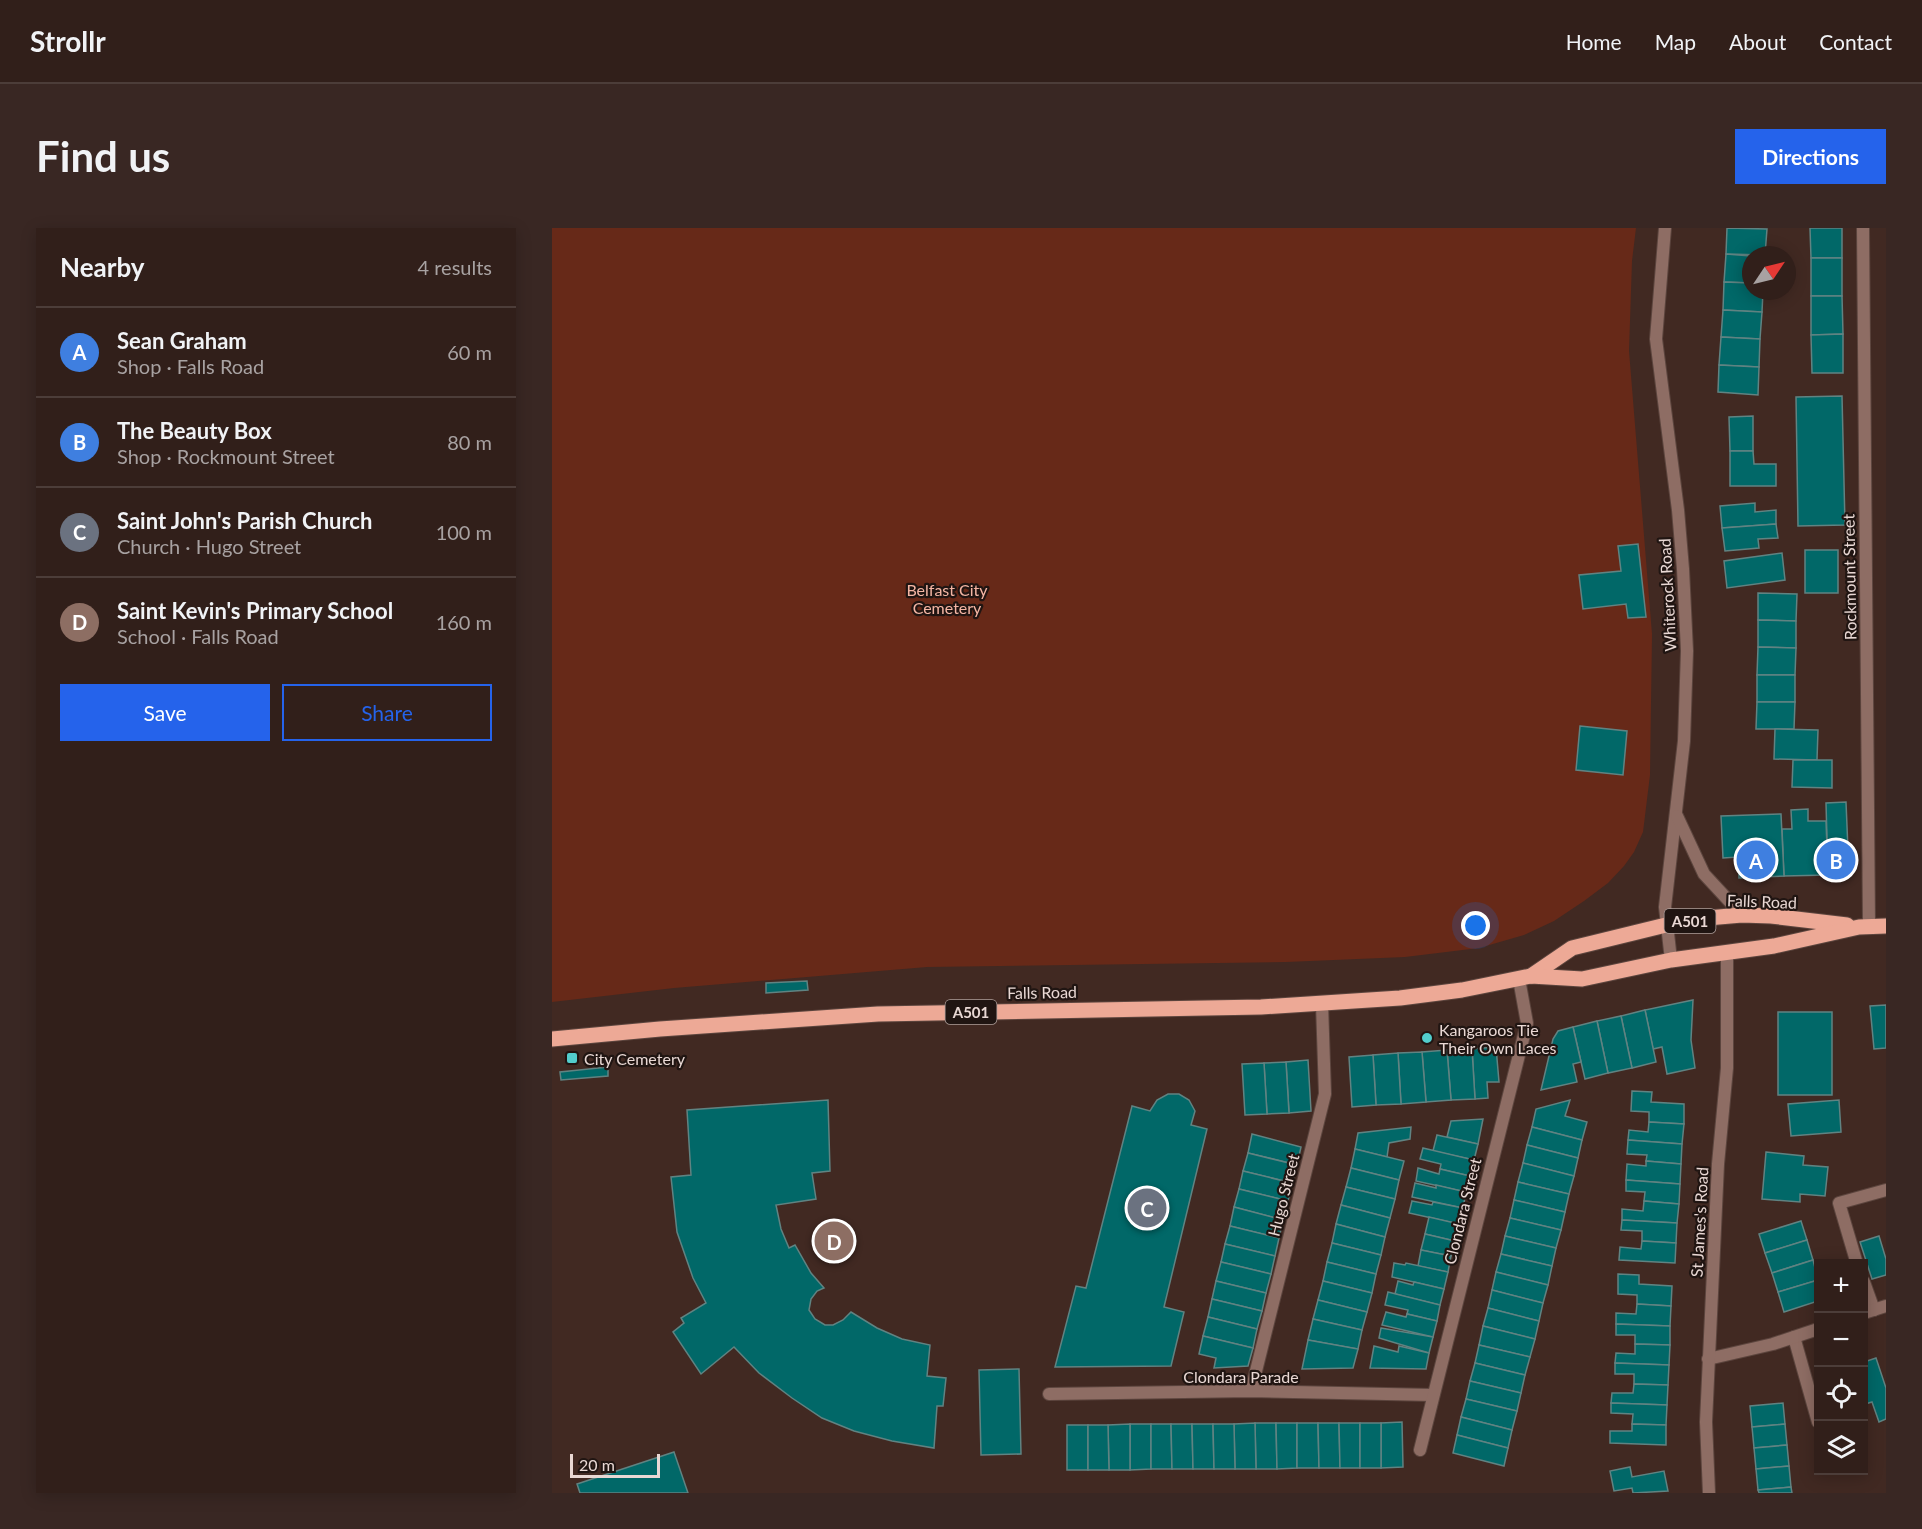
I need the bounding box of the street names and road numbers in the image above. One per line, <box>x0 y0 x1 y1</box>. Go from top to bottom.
street label: Rockmount Street <box>1838 513 1860 640</box>
street label: Whiterock Road <box>1655 538 1679 652</box>
street label: Falls Road <box>1727 890 1797 912</box>
road number: A501 <box>1664 909 1716 933</box>
street label: Falls Road <box>1007 982 1077 1002</box>
road number: A501 <box>946 1000 996 1024</box>
street label: Hugo Street <box>1264 1151 1302 1238</box>
street label: Clondara Street <box>1440 1155 1484 1266</box>
street label: St James's Road <box>1687 1166 1711 1278</box>
street label: Clondara Parade <box>1183 1367 1299 1386</box>

